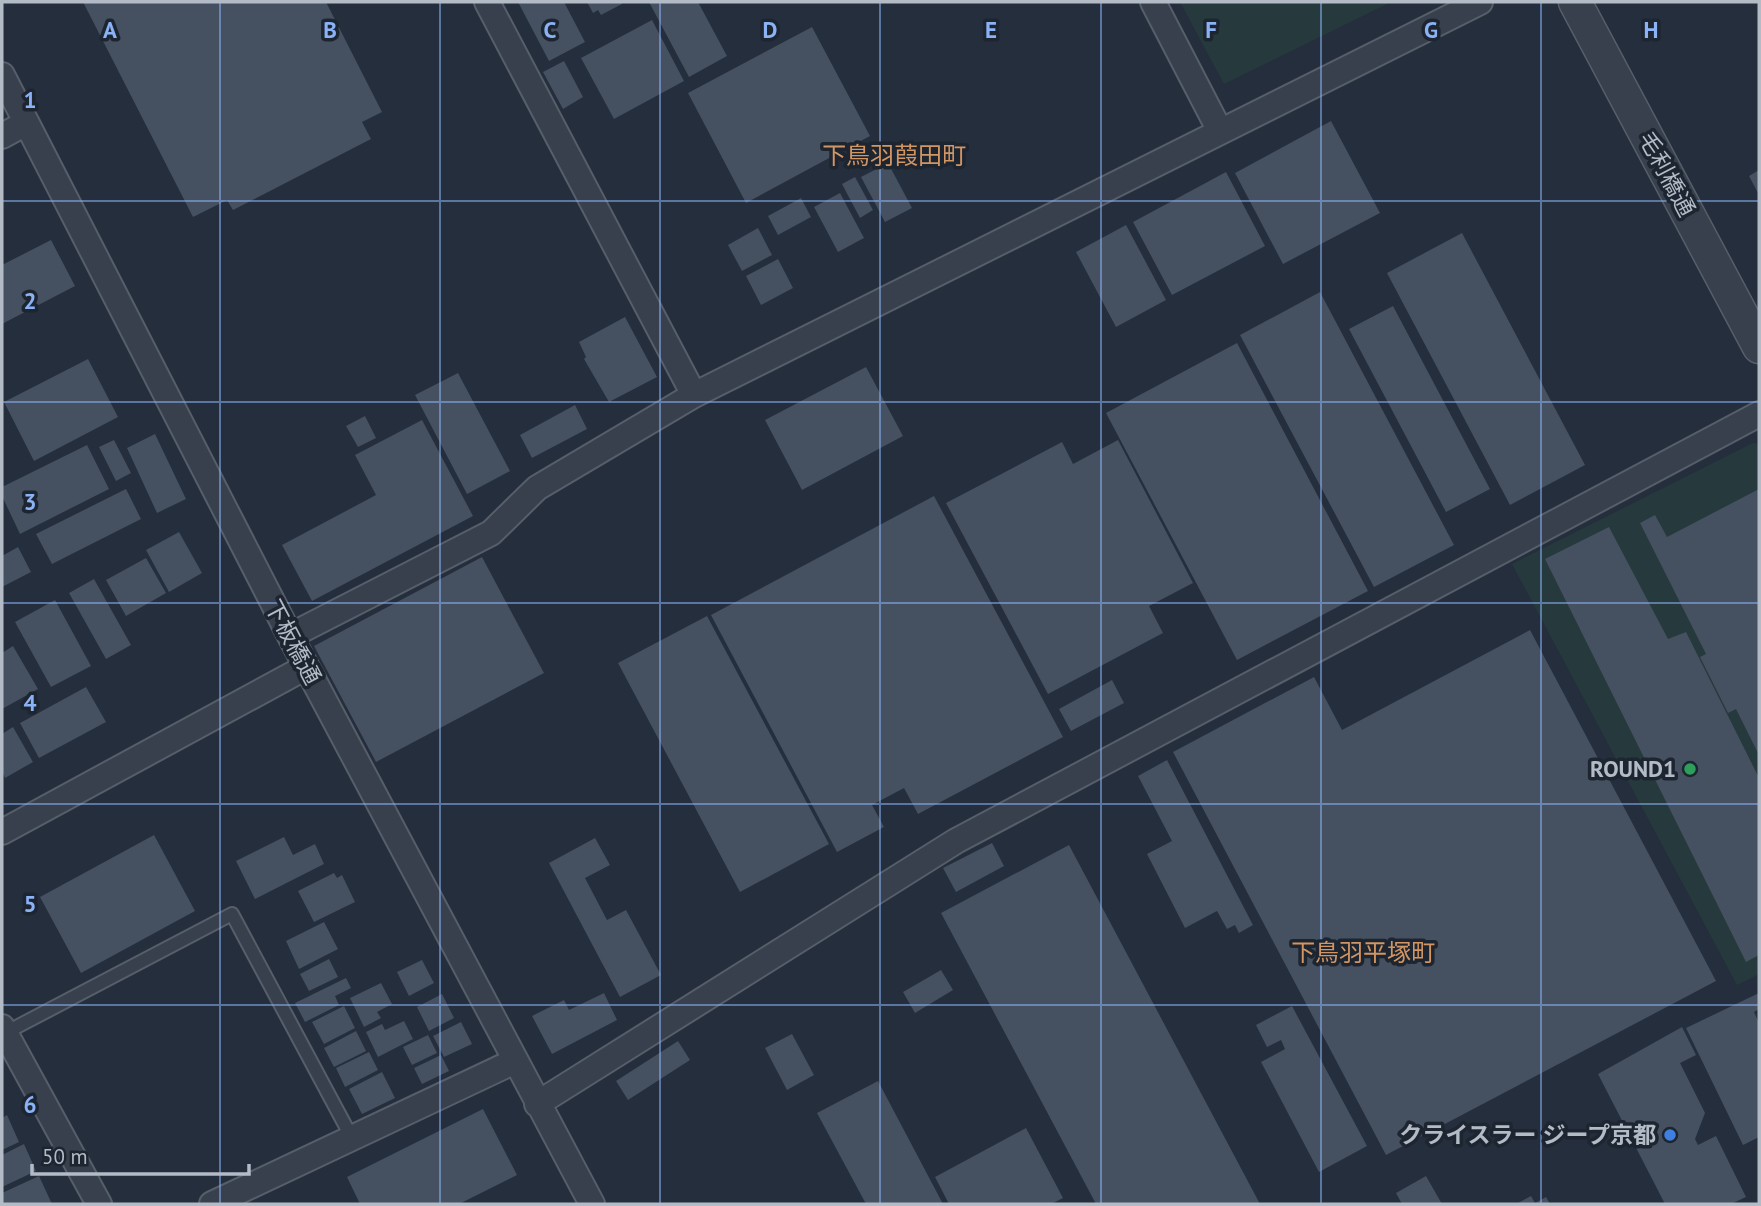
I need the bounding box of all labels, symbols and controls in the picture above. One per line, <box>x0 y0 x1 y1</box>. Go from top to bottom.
text: A <box>103 15 117 44</box>
text: B <box>323 15 337 44</box>
text: C <box>544 15 557 44</box>
text: D <box>763 15 777 44</box>
text: E <box>985 15 997 44</box>
text: F <box>1205 15 1217 44</box>
text: G <box>1424 15 1438 44</box>
text: H <box>1644 15 1658 44</box>
text: 1 <box>23 85 37 114</box>
street label: 毛利橋通 <box>1633 126 1702 221</box>
district label: 下鳥羽葭田町 <box>822 140 966 171</box>
text: 2 <box>23 286 37 315</box>
text: 3 <box>23 487 37 516</box>
street label: 下板橋通 <box>259 594 328 689</box>
text: 4 <box>23 688 37 717</box>
place label: ROUND1 <box>1590 754 1676 783</box>
marker: ROUND1 <box>1682 761 1698 777</box>
text: 5 <box>23 889 37 918</box>
district label: 下鳥羽平塚町 <box>1291 937 1435 968</box>
text: 6 <box>23 1090 37 1119</box>
place label: クライスラー ジープ京都 <box>1399 1120 1656 1149</box>
marker: クライスラー ジープ京都 <box>1662 1127 1678 1143</box>
scale bar <box>32 1132 248 1176</box>
text: 50 m <box>42 1143 88 1170</box>

